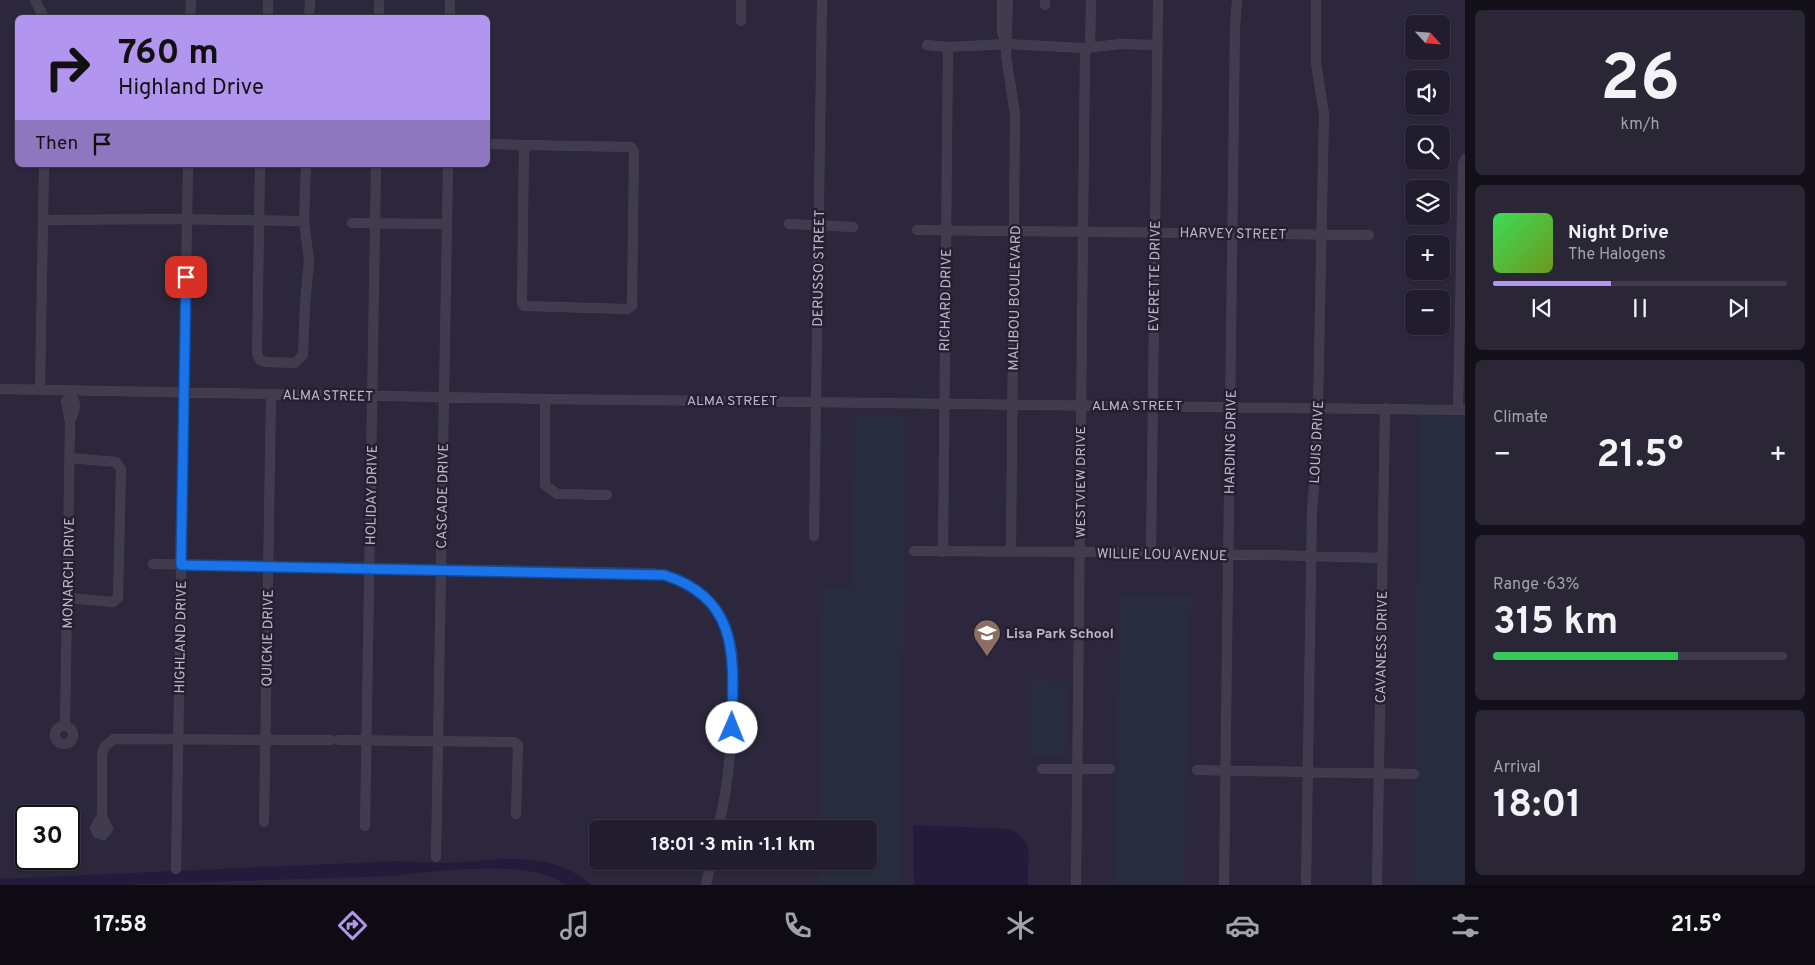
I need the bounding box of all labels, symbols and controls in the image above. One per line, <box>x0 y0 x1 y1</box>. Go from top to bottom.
north arrow <box>1405 15 1450 60</box>
map controls <box>1405 15 1450 335</box>
text: 760 m <box>118 32 219 76</box>
icon: right <box>35 35 100 100</box>
text: 26 <box>1600 41 1680 123</box>
button: sound <box>1405 70 1450 115</box>
text: Highland Drive <box>118 75 264 102</box>
text: km/h <box>1621 115 1659 135</box>
button: search <box>1405 125 1450 170</box>
icon: arrive <box>88 130 116 158</box>
text: Then <box>35 132 78 156</box>
button: layers <box>1405 180 1450 225</box>
street label: DERUSSO STREET <box>810 209 829 327</box>
street label: EVERETTE DRIVE <box>1146 220 1165 332</box>
text: Night Drive <box>1568 221 1669 245</box>
street label: MALIBOU BOULEVARD <box>1006 225 1025 371</box>
street label: HARVEY STREET <box>1179 225 1287 244</box>
button: + <box>1405 235 1450 280</box>
text: The Halogens <box>1568 245 1666 265</box>
street label: RICHARD DRIVE <box>937 248 956 352</box>
pin <box>165 256 207 298</box>
icon: arrive <box>172 263 200 291</box>
button: − <box>1405 290 1450 335</box>
icon: previous <box>1528 294 1556 322</box>
icon: pause <box>1626 294 1654 322</box>
icon: next <box>1724 294 1752 322</box>
street label: ALMA STREET <box>283 387 373 406</box>
street label: HARDING DRIVE <box>1222 390 1241 494</box>
street label: ALMA STREET <box>687 393 777 410</box>
street label: ALMA STREET <box>1092 398 1182 415</box>
street label: LOUIS DRIVE <box>1307 400 1328 484</box>
text: Climate <box>1493 408 1548 428</box>
street label: WESTVIEW DRIVE <box>1073 426 1090 538</box>
text: 21.5° <box>1597 432 1683 481</box>
text: − <box>1493 438 1511 474</box>
text: + <box>1769 438 1787 474</box>
street label: CASCADE DRIVE <box>434 443 453 549</box>
street label: HOLIDAY DRIVE <box>363 445 382 545</box>
street label: MONARCH DRIVE <box>60 517 79 629</box>
street label: WILLIE LOU AVENUE <box>1097 546 1227 565</box>
text: Range · 63% <box>1493 575 1580 595</box>
street label: HIGHLAND DRIVE <box>172 580 191 694</box>
street label: QUICKIE DRIVE <box>259 589 278 687</box>
street label: CAVANESS DRIVE <box>1373 591 1392 703</box>
text: 315 km <box>1493 599 1618 648</box>
school or university icon: Lisa Park School <box>972 618 1002 657</box>
place label: Lisa Park School <box>1006 626 1114 643</box>
position arrow <box>705 701 757 753</box>
text: Arrival <box>1493 758 1541 778</box>
text: 18:01 <box>1493 782 1582 831</box>
speed limit sign: 30 <box>15 805 80 870</box>
text: 18:01 · 3 min · 1.1 km <box>651 833 815 857</box>
icon: directions <box>335 908 370 943</box>
icon: music <box>557 908 592 943</box>
icon: phone <box>780 908 815 943</box>
icon: climate <box>1003 908 1038 943</box>
icon: car <box>1225 908 1260 943</box>
icon: filters <box>1448 908 1483 943</box>
text: 17:58 <box>94 912 147 939</box>
text: 21.5° <box>1671 912 1721 939</box>

